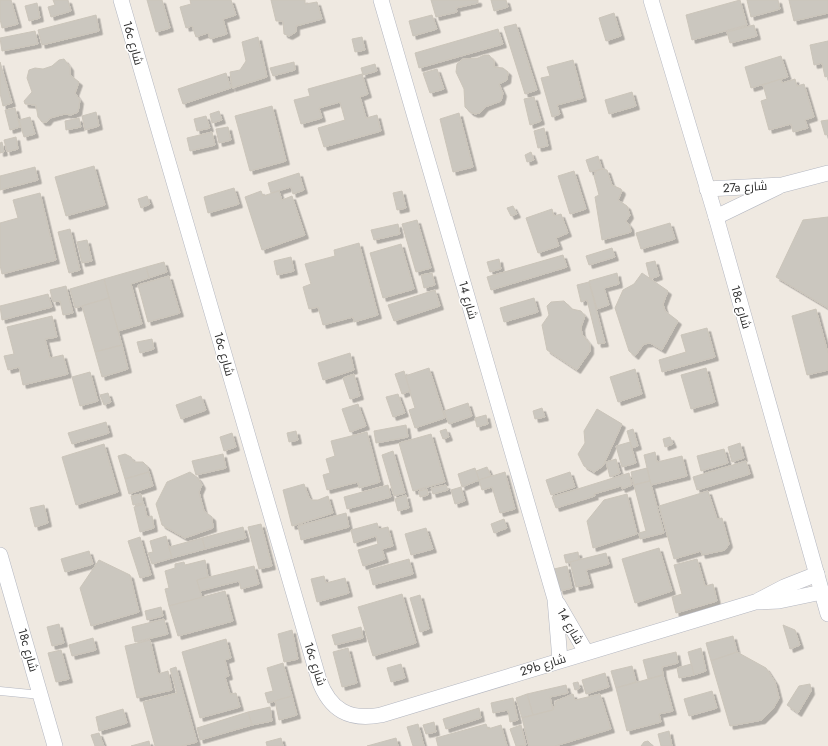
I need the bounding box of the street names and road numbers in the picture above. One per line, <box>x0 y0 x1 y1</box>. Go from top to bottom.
street label: 16c شارع <box>118 19 148 67</box>
street label: 27a شارع <box>722 177 768 197</box>
street label: شارع 14 <box>454 279 482 321</box>
street label: 18c شارع <box>726 283 756 331</box>
street label: 16c شارع <box>209 330 239 378</box>
street label: شارع 14 <box>552 604 588 648</box>
street label: 18c شارع <box>13 626 43 674</box>
street label: 16c شارع <box>300 640 331 688</box>
street label: 29b شارع <box>518 649 568 681</box>

